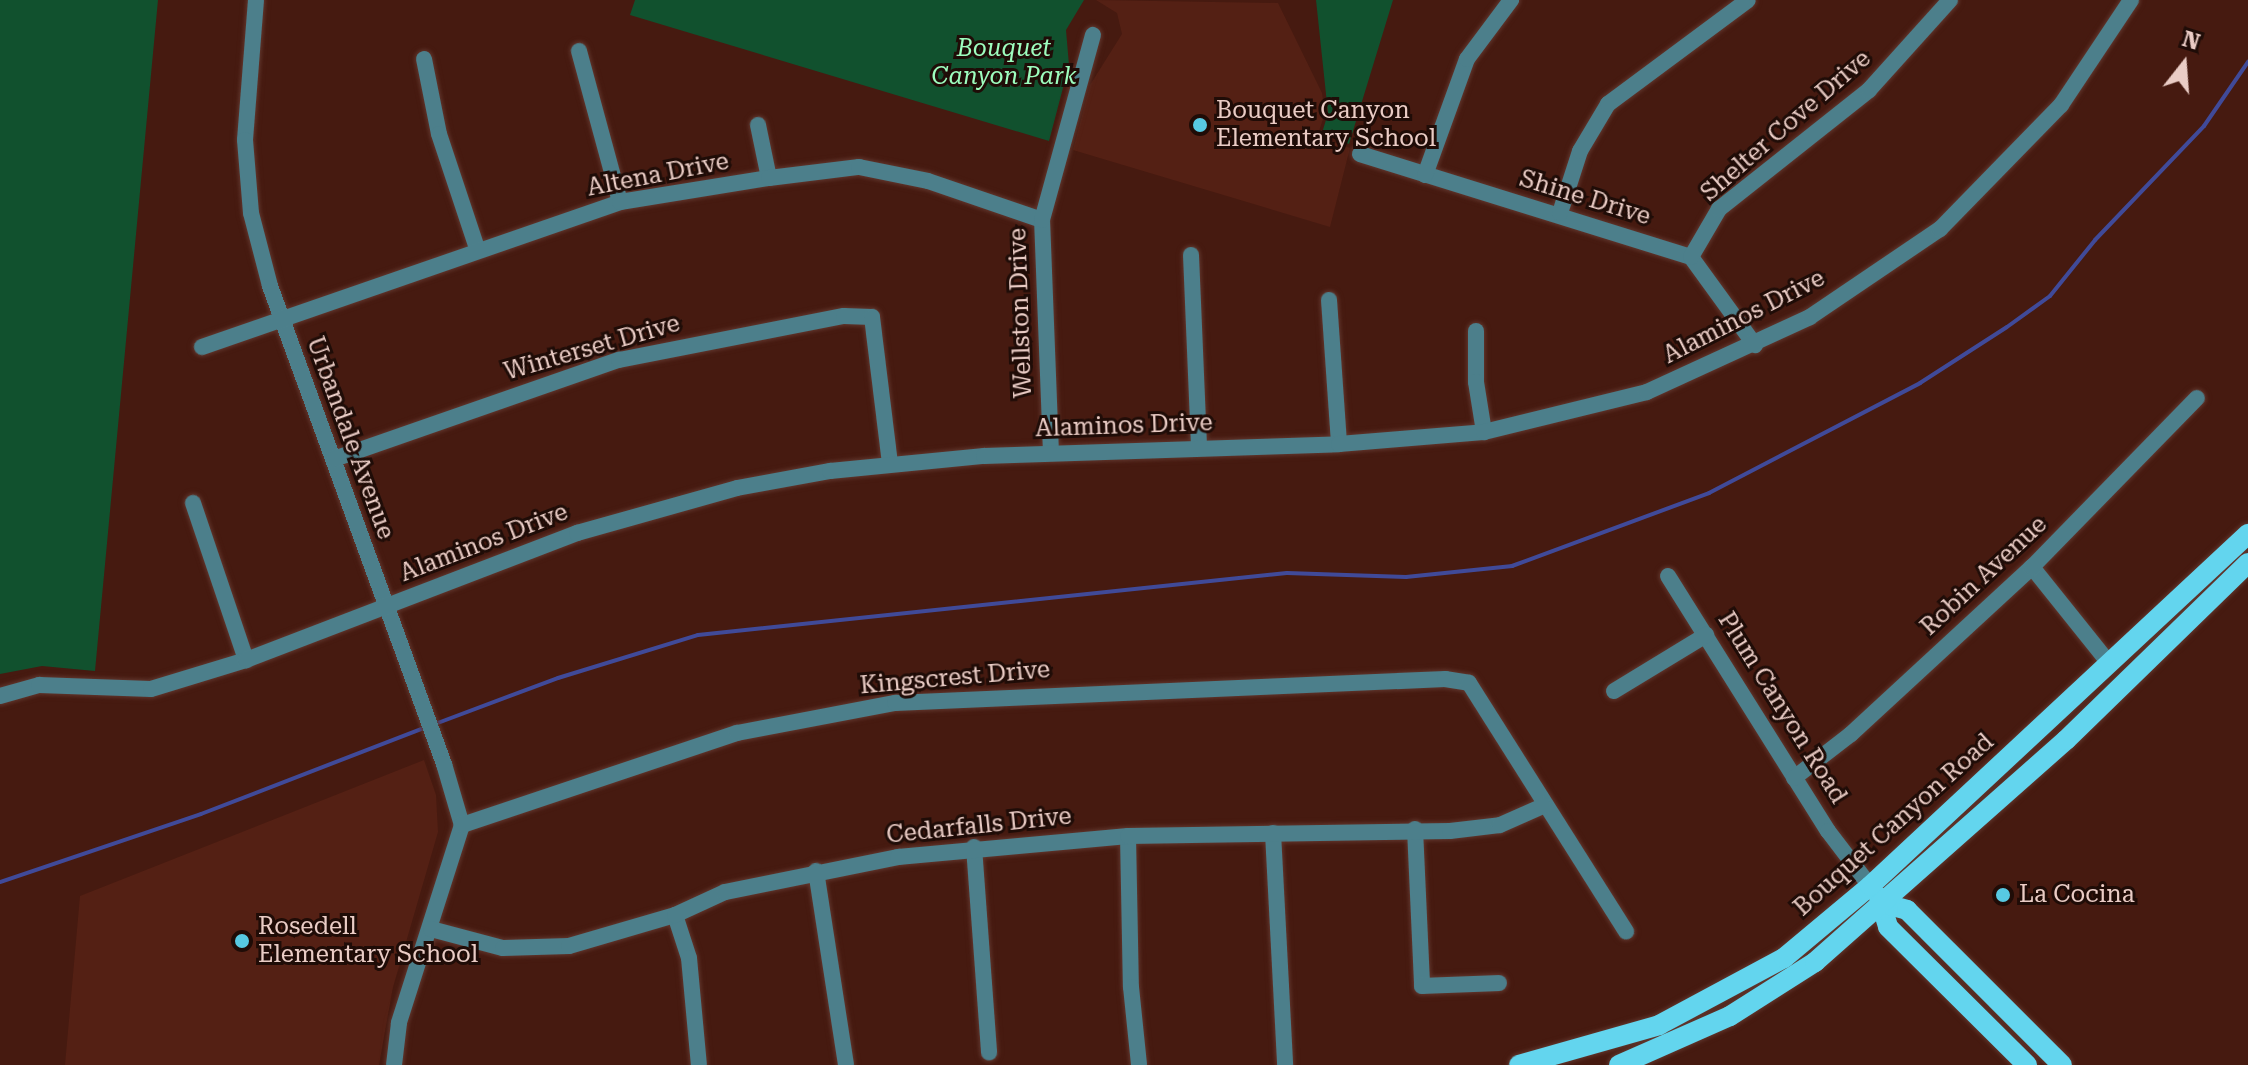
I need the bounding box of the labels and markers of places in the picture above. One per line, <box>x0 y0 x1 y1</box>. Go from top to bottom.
place label: Bouquet Canyon Elementary School <box>1216 97 1436 153</box>
marker: Bouquet Canyon Elementary School <box>1191 116 1209 134</box>
place label: La Cocina <box>2019 881 2135 909</box>
marker: La Cocina <box>1994 886 2012 904</box>
place label: Rosedell Elementary School <box>258 913 478 969</box>
marker: Rosedell Elementary School <box>233 932 251 950</box>

